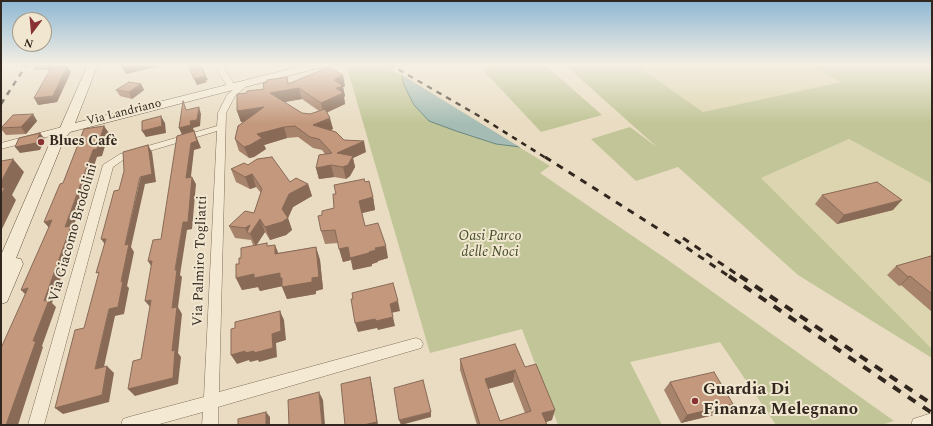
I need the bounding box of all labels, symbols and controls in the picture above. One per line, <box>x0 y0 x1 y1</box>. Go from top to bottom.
north arrow <box>12 12 52 52</box>
text: N <box>22 34 35 52</box>
street label: Via Landriano <box>85 97 163 129</box>
place label: Blues Cafè <box>49 134 117 150</box>
marker: Blues Cafè <box>36 137 46 147</box>
street label: Via Giacomo Brodolini <box>46 162 102 304</box>
street label: Via Palmiro Togliatti <box>190 195 212 327</box>
park label: Oasi Parco delle Noci <box>458 229 522 262</box>
place label: Guardia Di Finanza Melegnano <box>703 381 858 421</box>
marker: Guardia Di Finanza Melegnano <box>690 396 700 406</box>

